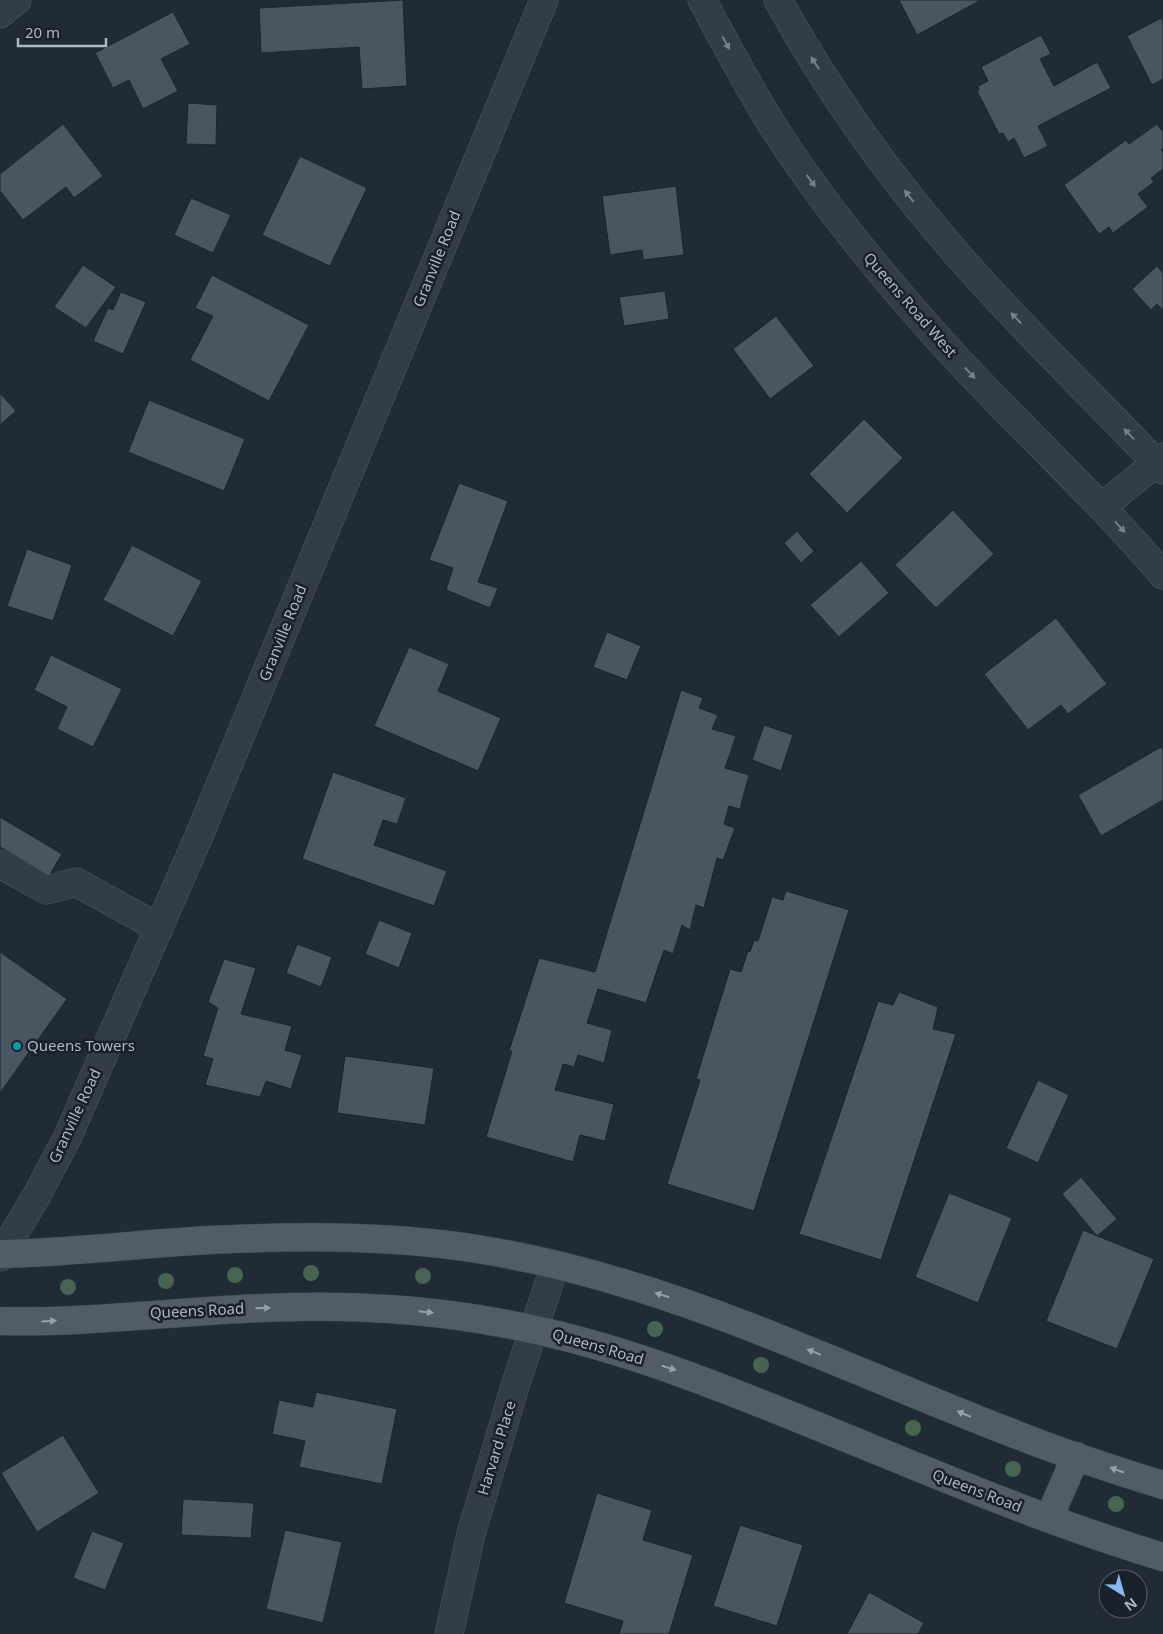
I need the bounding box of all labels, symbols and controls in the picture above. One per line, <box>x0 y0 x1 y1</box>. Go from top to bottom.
scale bar <box>18 15 105 47</box>
text: 20 m <box>25 22 60 42</box>
one-way arrow <box>721 36 730 49</box>
one-way arrow <box>811 56 820 70</box>
one-way arrow <box>806 174 816 188</box>
one-way arrow <box>904 189 914 203</box>
street label: Granville Road <box>408 208 464 310</box>
street label: Queens Road West <box>860 248 962 362</box>
one-way arrow <box>1010 313 1022 325</box>
one-way arrow <box>964 367 976 379</box>
one-way arrow <box>1123 429 1135 441</box>
one-way arrow <box>1115 520 1126 533</box>
street label: Granville Road <box>254 582 310 684</box>
place label: Queens Towers <box>27 1035 135 1055</box>
marker: Queens Towers <box>11 1040 23 1052</box>
street label: Granville Road <box>43 1065 105 1166</box>
one-way arrow <box>654 1291 669 1299</box>
street label: Queens Road <box>149 1298 245 1322</box>
one-way arrow <box>256 1304 272 1312</box>
one-way arrow <box>418 1308 434 1316</box>
one-way arrow <box>41 1317 57 1325</box>
street label: Queens Road <box>550 1323 646 1369</box>
one-way arrow <box>807 1347 821 1355</box>
one-way arrow <box>661 1365 676 1372</box>
street label: Harvard Place <box>472 1398 520 1497</box>
one-way arrow <box>957 1409 971 1417</box>
street label: Queens Road <box>930 1464 1025 1516</box>
one-way arrow <box>1109 1466 1124 1474</box>
north arrow <box>1098 1569 1148 1619</box>
text: N <box>1121 1594 1141 1616</box>

